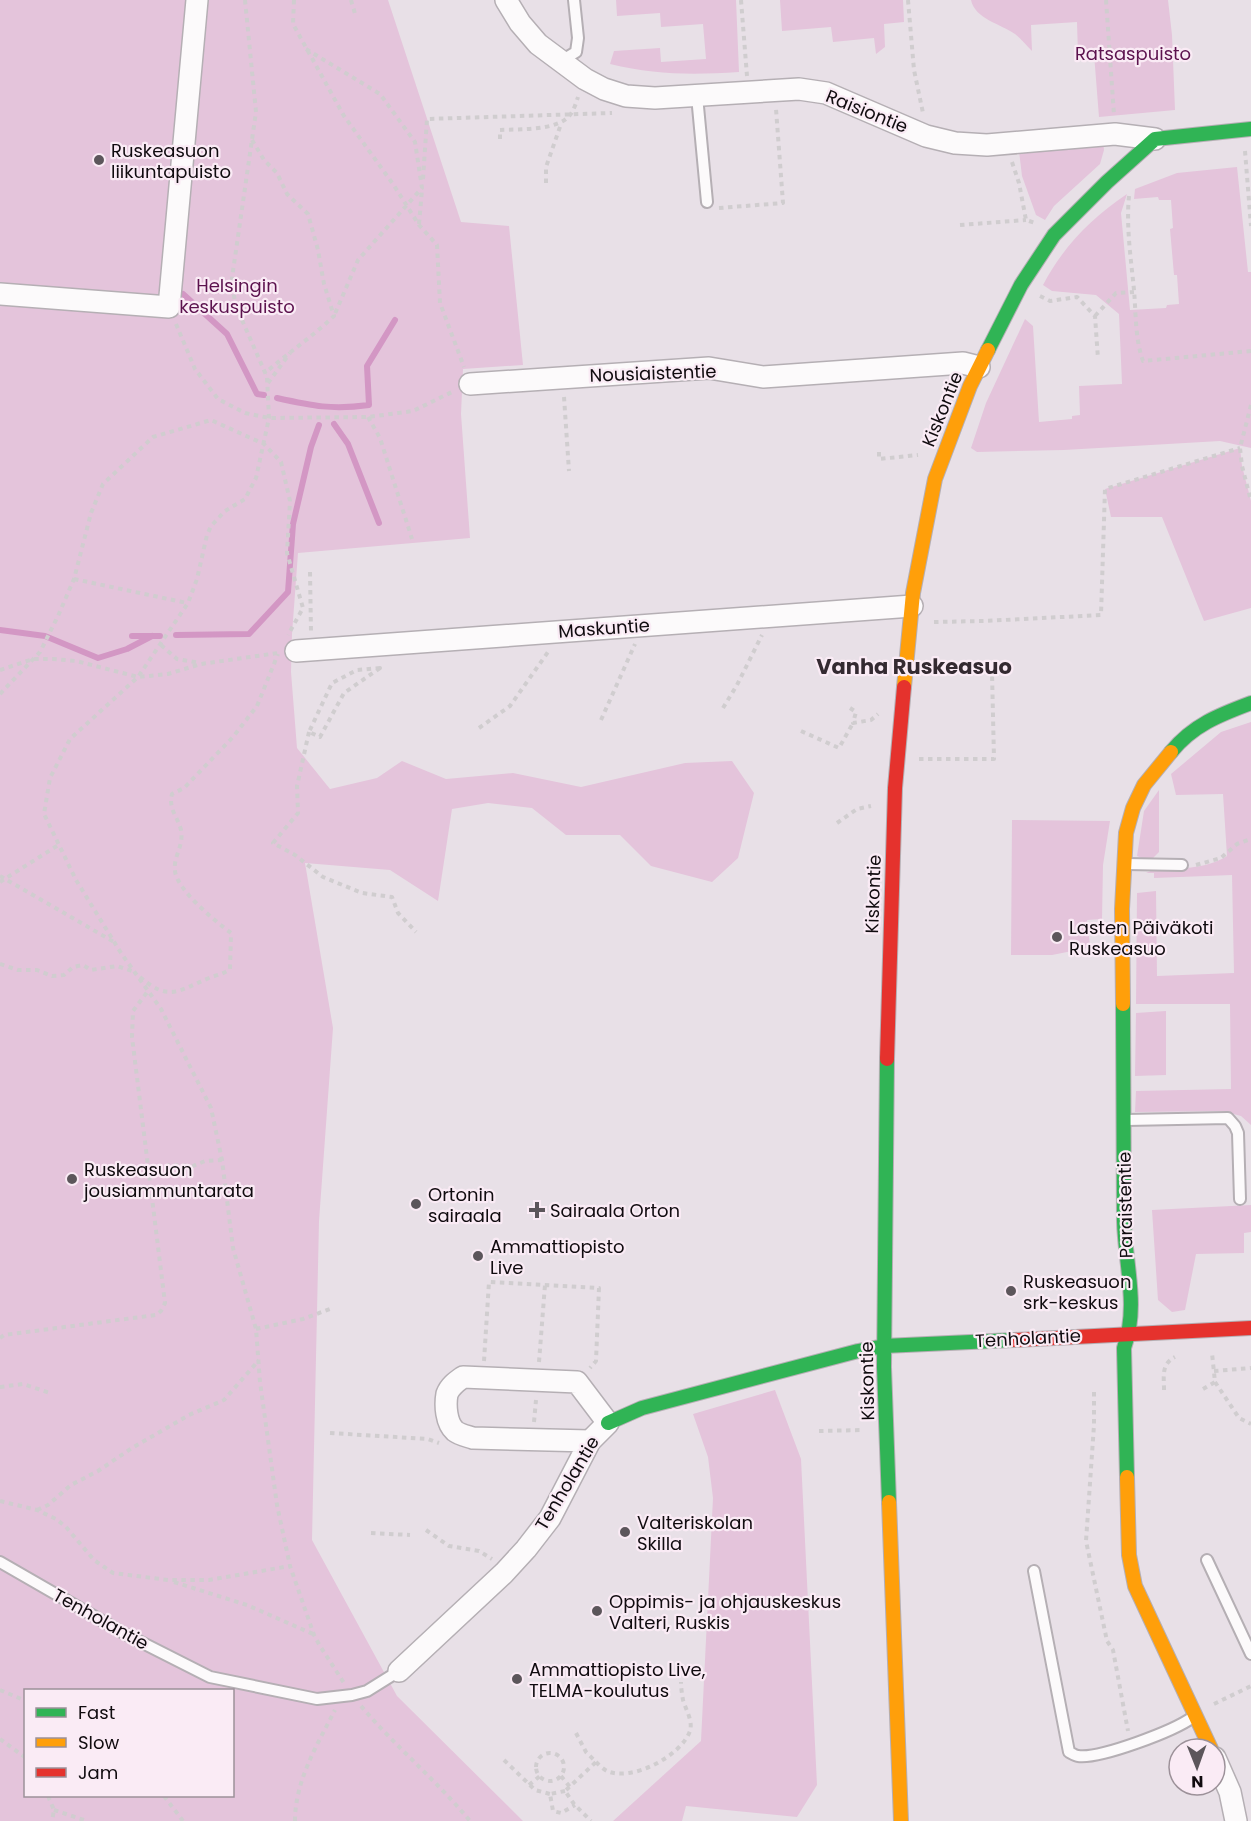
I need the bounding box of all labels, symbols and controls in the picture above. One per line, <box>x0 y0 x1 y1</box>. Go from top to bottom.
park label: Ratsaspuisto <box>1075 41 1191 66</box>
street label: Raisiontie <box>822 83 912 139</box>
place label: Ruskeasuon liikuntapuisto <box>111 138 231 184</box>
marker: Ruskeasuon liikuntapuisto <box>92 153 106 167</box>
park label: Helsingin keskuspuisto <box>179 273 295 319</box>
street label: Nousiaistentie <box>589 358 717 388</box>
street label: Kiskontie <box>916 368 968 450</box>
street label: Maskuntie <box>557 612 651 644</box>
district label: Vanha Ruskeasuo <box>816 652 1012 681</box>
street label: Kiskontie <box>859 854 887 934</box>
place label: Lasten Päiväkoti Ruskeasuo <box>1069 915 1213 961</box>
marker: Lasten Päiväkoti Ruskeasuo <box>1050 930 1064 944</box>
street label: Paraistentie <box>1112 1151 1138 1259</box>
place label: Ruskeasuon jousiammuntarata <box>83 1157 254 1203</box>
marker: Ruskeasuon jousiammuntarata <box>65 1172 79 1186</box>
place label: Ortonin sairaala <box>428 1182 502 1228</box>
marker: Ortonin sairaala <box>409 1197 423 1211</box>
place label: Sairaala Orton <box>550 1198 680 1223</box>
marker: Sairaala Orton <box>528 1201 546 1219</box>
place label: Ammattiopisto Live <box>490 1234 625 1280</box>
marker: Ammattiopisto Live <box>471 1249 485 1263</box>
place label: Ruskeasuon srk-keskus <box>1023 1269 1131 1315</box>
marker: Ruskeasuon srk-keskus <box>1004 1284 1018 1298</box>
street label: Tenholantie <box>975 1323 1081 1353</box>
street label: Kiskontie <box>854 1341 880 1421</box>
street label: Tenholantie <box>529 1431 605 1535</box>
place label: Valteriskolan Skilla <box>637 1510 753 1556</box>
marker: Valteriskolan Skilla <box>618 1525 632 1539</box>
street label: Tenholantie <box>49 1582 153 1656</box>
place label: Oppimis- ja ohjauskeskus Valteri, Ruskis <box>609 1589 841 1635</box>
marker: Oppimis- ja ohjauskeskus Valteri, Ruskis <box>590 1604 604 1618</box>
place label: Ammattiopisto Live, TELMA-koulutus <box>529 1657 706 1703</box>
marker: Ammattiopisto Live, TELMA-koulutus <box>510 1672 524 1686</box>
legend <box>24 1689 234 1797</box>
text: Fast <box>78 1700 115 1725</box>
text: Slow <box>78 1730 120 1755</box>
north arrow <box>1167 1737 1227 1797</box>
text: Jam <box>78 1760 118 1785</box>
text: N <box>1191 1770 1203 1793</box>

